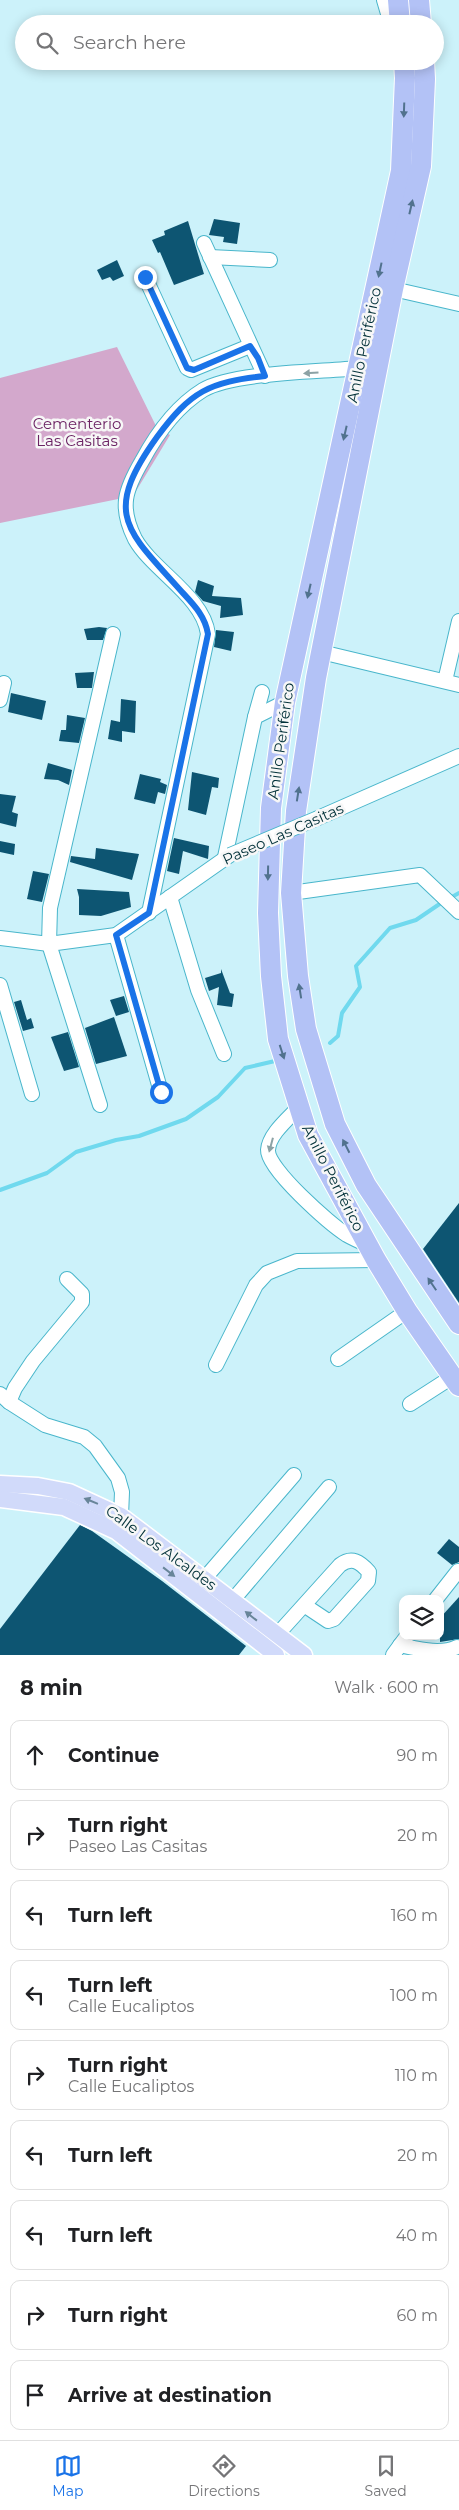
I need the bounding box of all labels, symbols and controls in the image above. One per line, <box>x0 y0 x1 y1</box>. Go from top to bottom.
search box <box>15 15 444 70</box>
icon: search <box>33 29 61 57</box>
text: Search here <box>73 31 186 54</box>
one-way arrow <box>400 102 408 118</box>
one-way arrow <box>407 200 415 215</box>
one-way arrow <box>376 263 384 278</box>
route end <box>134 266 157 289</box>
street label: Anillo Periférico <box>342 285 385 404</box>
one-way arrow <box>303 369 319 377</box>
park label: Cementerio Las Casitas <box>33 414 121 450</box>
one-way arrow <box>341 425 349 440</box>
one-way arrow <box>305 584 313 600</box>
street label: Anillo Periférico <box>263 681 298 800</box>
one-way arrow <box>295 786 303 802</box>
street label: Paseo Las Casitas <box>219 798 346 869</box>
one-way arrow <box>264 865 272 881</box>
one-way arrow <box>295 983 303 999</box>
one-way arrow <box>278 1044 286 1059</box>
route start <box>150 1081 173 1104</box>
street label: Anillo Periférico <box>298 1121 369 1234</box>
one-way arrow <box>267 1137 275 1153</box>
one-way arrow <box>342 1139 350 1153</box>
one-way arrow <box>427 1277 437 1290</box>
one-way arrow <box>84 1496 98 1504</box>
street label: Calle Los Alcaldes <box>102 1501 220 1594</box>
one-way arrow <box>162 1567 175 1578</box>
map controls <box>399 1595 444 1640</box>
button: layers <box>399 1595 444 1640</box>
one-way arrow <box>244 1610 257 1621</box>
text: 8 min <box>20 1675 83 1700</box>
text: Walk · 600 m <box>334 1678 439 1697</box>
icon: ahead <box>21 1741 49 1769</box>
text: Continue <box>68 1744 159 1767</box>
text: 90 m <box>396 1746 438 1765</box>
text: Turn right <box>68 1814 168 1837</box>
icon: right <box>21 1821 49 1849</box>
text: 20 m <box>397 1826 438 1845</box>
text: Paseo Las Casitas <box>68 1837 207 1856</box>
icon: left <box>21 1901 49 1929</box>
text: Turn left <box>68 1904 153 1927</box>
text: 160 m <box>391 1906 438 1925</box>
text: Turn left <box>68 1974 153 1997</box>
icon: left <box>21 1981 49 2009</box>
text: 100 m <box>390 1986 438 2005</box>
text: Calle Eucaliptos <box>68 1997 194 2016</box>
text: Turn right <box>68 2054 168 2077</box>
icon: right <box>21 2061 49 2089</box>
text: 110 m <box>395 2066 438 2085</box>
text: Calle Eucaliptos <box>68 2077 194 2096</box>
icon: left <box>21 2141 49 2169</box>
text: Turn left <box>68 2144 153 2167</box>
text: 20 m <box>397 2146 438 2165</box>
icon: left <box>21 2221 49 2249</box>
text: Turn left <box>68 2224 153 2247</box>
text: 40 m <box>396 2226 438 2245</box>
icon: right <box>21 2301 49 2329</box>
text: Turn right <box>68 2304 168 2327</box>
text: 60 m <box>396 2306 438 2325</box>
icon: arrive <box>21 2381 49 2409</box>
text: Arrive at destination <box>68 2384 272 2407</box>
tab: Map <box>52 2452 83 2500</box>
tab: Directions <box>188 2452 260 2500</box>
tab: Saved <box>365 2452 407 2500</box>

